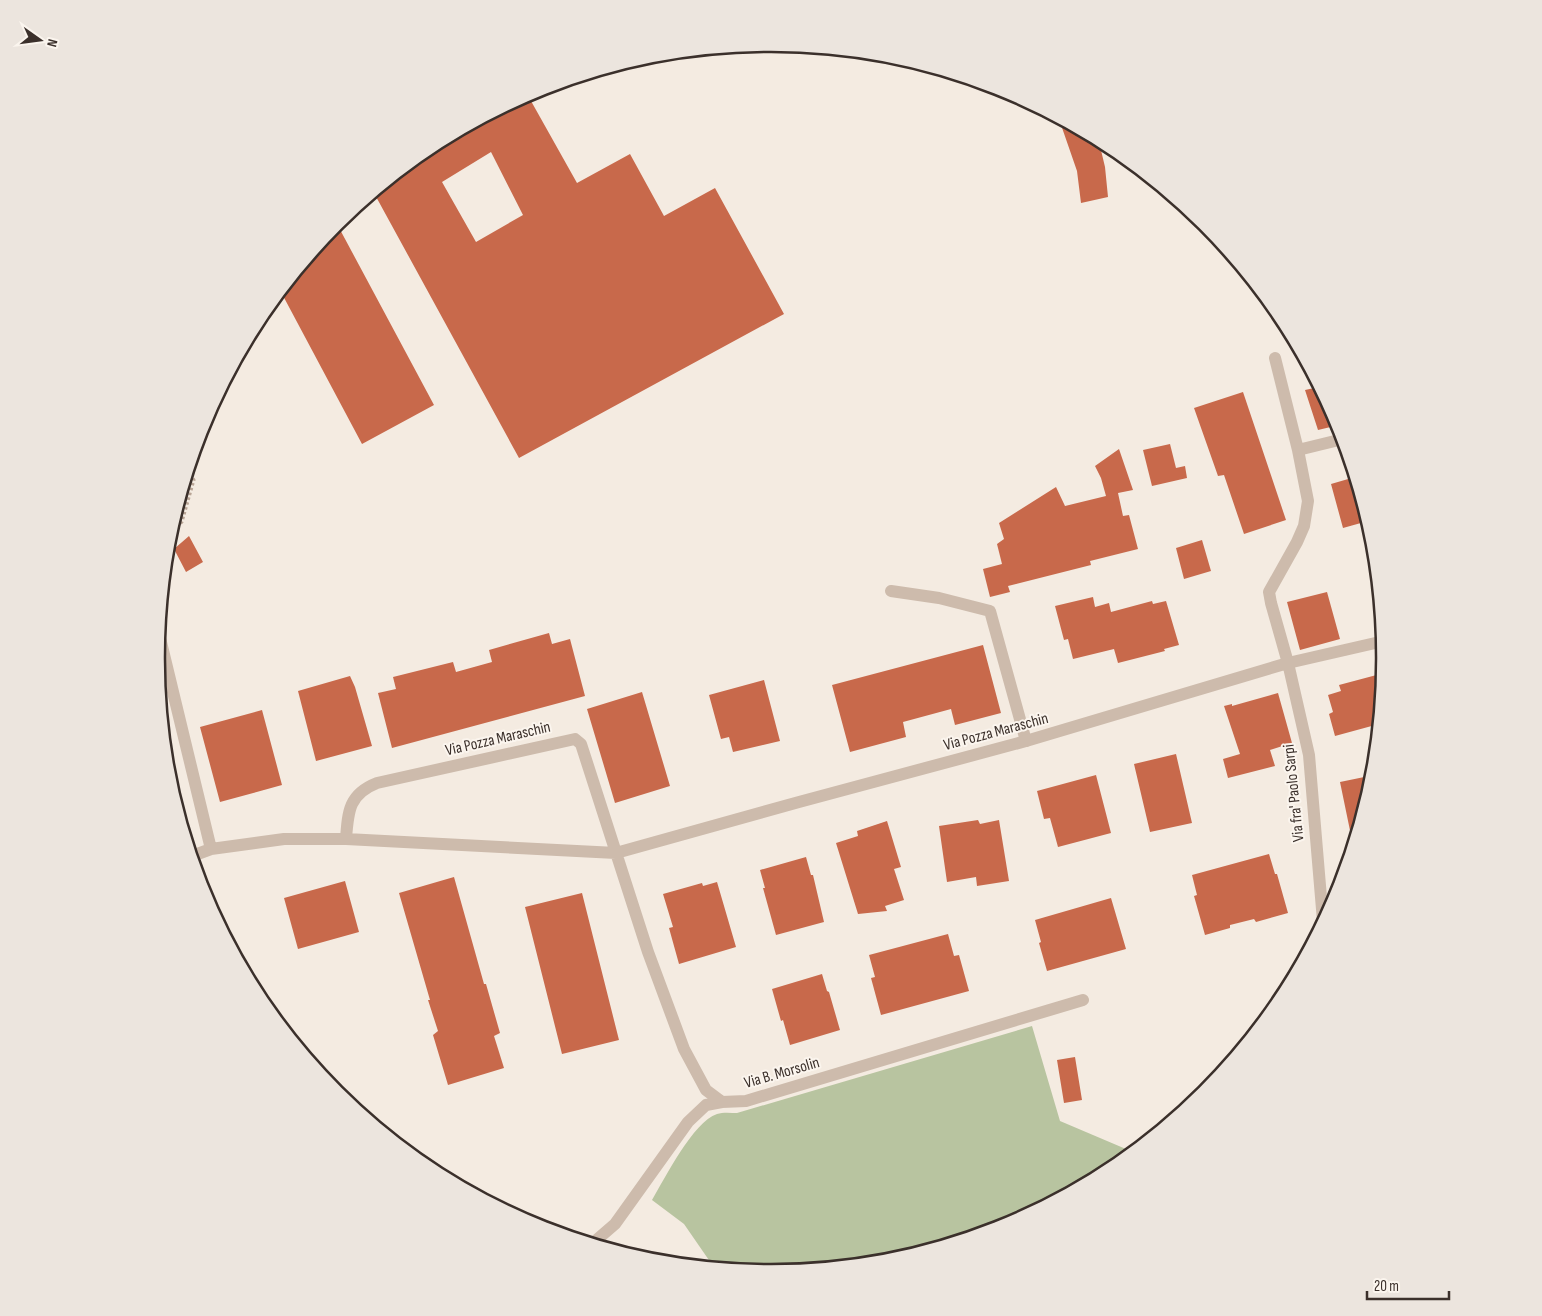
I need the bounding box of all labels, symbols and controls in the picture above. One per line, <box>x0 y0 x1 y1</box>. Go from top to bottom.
north arrow <box>15 15 65 65</box>
text: N <box>43 37 61 49</box>
street label: Via Pozza Maraschin <box>942 709 1050 755</box>
street label: Via Pozza Maraschin <box>444 718 552 760</box>
street label: Via fra' Paolo Sarpi <box>1279 743 1309 843</box>
street label: Via B. Morsolin <box>742 1053 822 1093</box>
scale bar <box>1367 1268 1450 1300</box>
text: 20 m <box>1374 1277 1399 1296</box>

